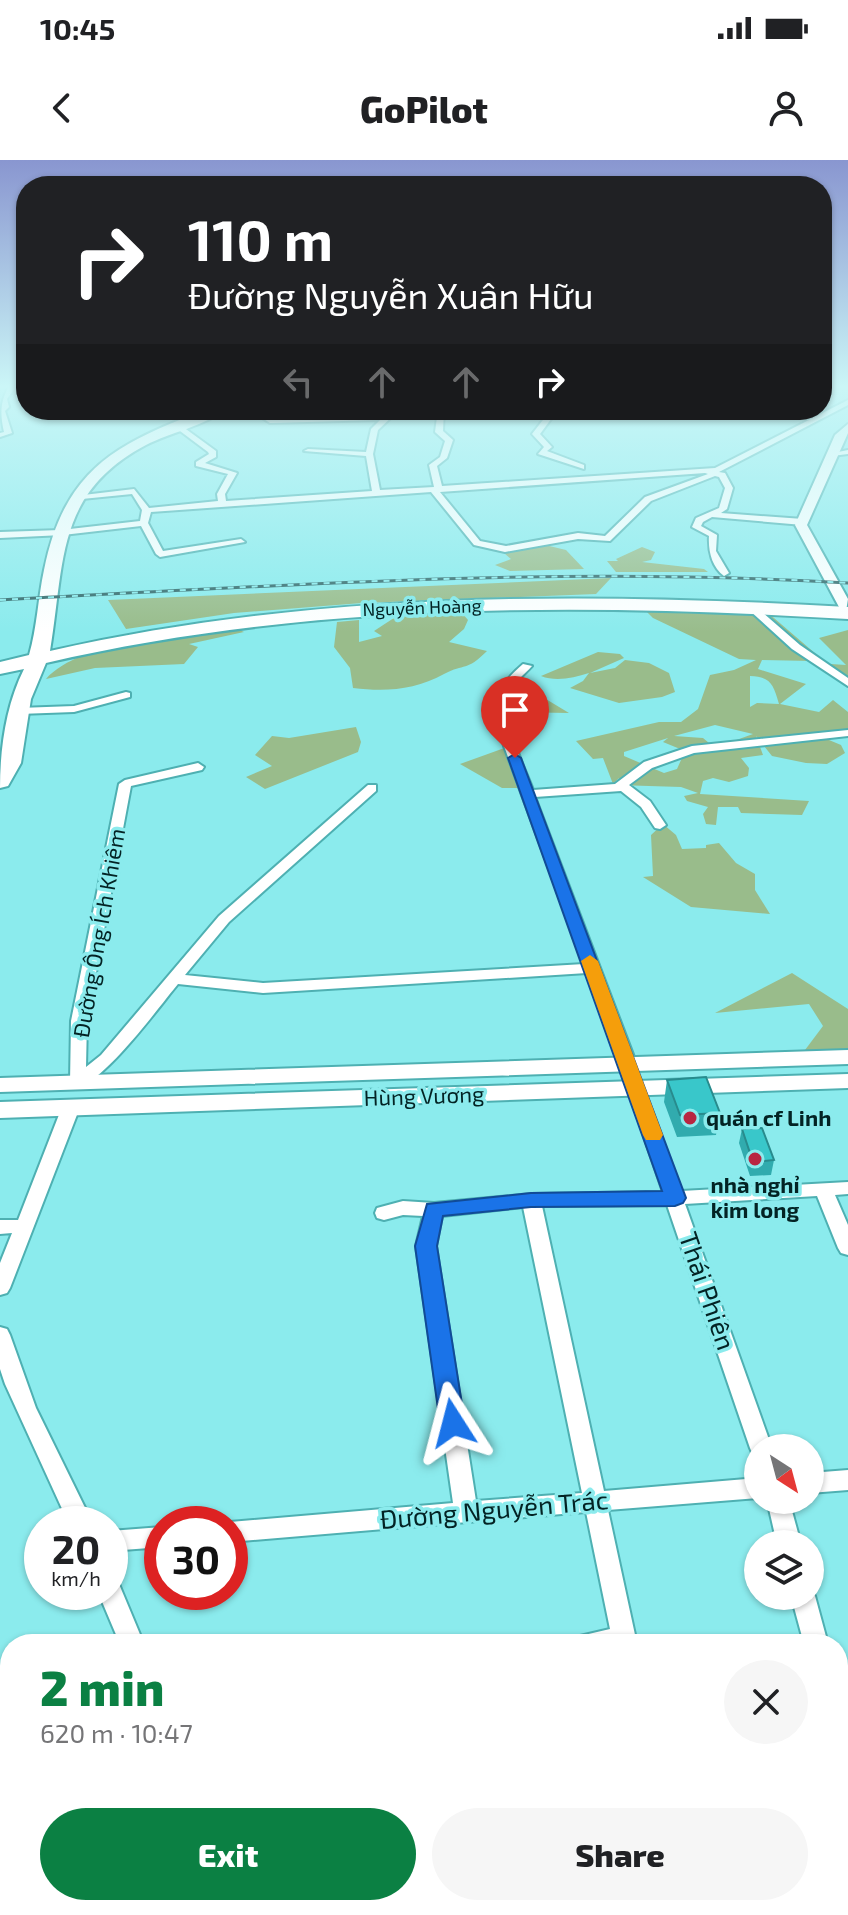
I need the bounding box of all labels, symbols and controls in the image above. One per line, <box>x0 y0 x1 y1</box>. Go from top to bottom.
text: 10:45 <box>40 10 115 46</box>
icon: back <box>40 86 84 130</box>
icon: person <box>764 86 808 130</box>
text: GoPilot <box>360 87 488 130</box>
text: 110 m <box>188 205 333 272</box>
icon: right <box>56 208 160 312</box>
text: Đường Nguyễn Xuân Hữu <box>188 273 594 316</box>
icon: left <box>276 360 320 404</box>
icon: ahead <box>360 360 404 404</box>
icon: ahead <box>444 360 488 404</box>
icon: right <box>528 360 572 404</box>
street label: Nguyễn Hoàng <box>362 594 482 620</box>
pin <box>481 676 549 758</box>
icon: arrive <box>493 688 537 732</box>
street label: Đường Ông Ích Khiêm <box>67 826 129 1039</box>
street label: Hùng Vương <box>363 1080 485 1110</box>
place label: quán cf Linh <box>706 1104 831 1130</box>
marker: quán cf Linh <box>681 1109 699 1127</box>
marker: nhà nghỉ kim long <box>746 1150 764 1168</box>
place label: nhà nghỉ kim long <box>710 1171 800 1222</box>
street label: Thái Phiên <box>674 1227 743 1354</box>
position arrow <box>411 1381 495 1465</box>
north arrow <box>744 1434 824 1514</box>
map controls <box>744 1434 824 1610</box>
street label: Đường Nguyễn Trác <box>378 1483 609 1534</box>
speed limit sign: 30 <box>144 1506 248 1610</box>
text: 20 <box>52 1524 100 1572</box>
button: layers <box>744 1530 824 1610</box>
text: km/h <box>51 1566 101 1590</box>
text: 2 min <box>40 1658 164 1716</box>
button: close <box>724 1660 808 1744</box>
text: 620 m · 10:47 <box>40 1717 193 1748</box>
button: Exit <box>40 1808 416 1900</box>
button: Share <box>432 1808 808 1900</box>

